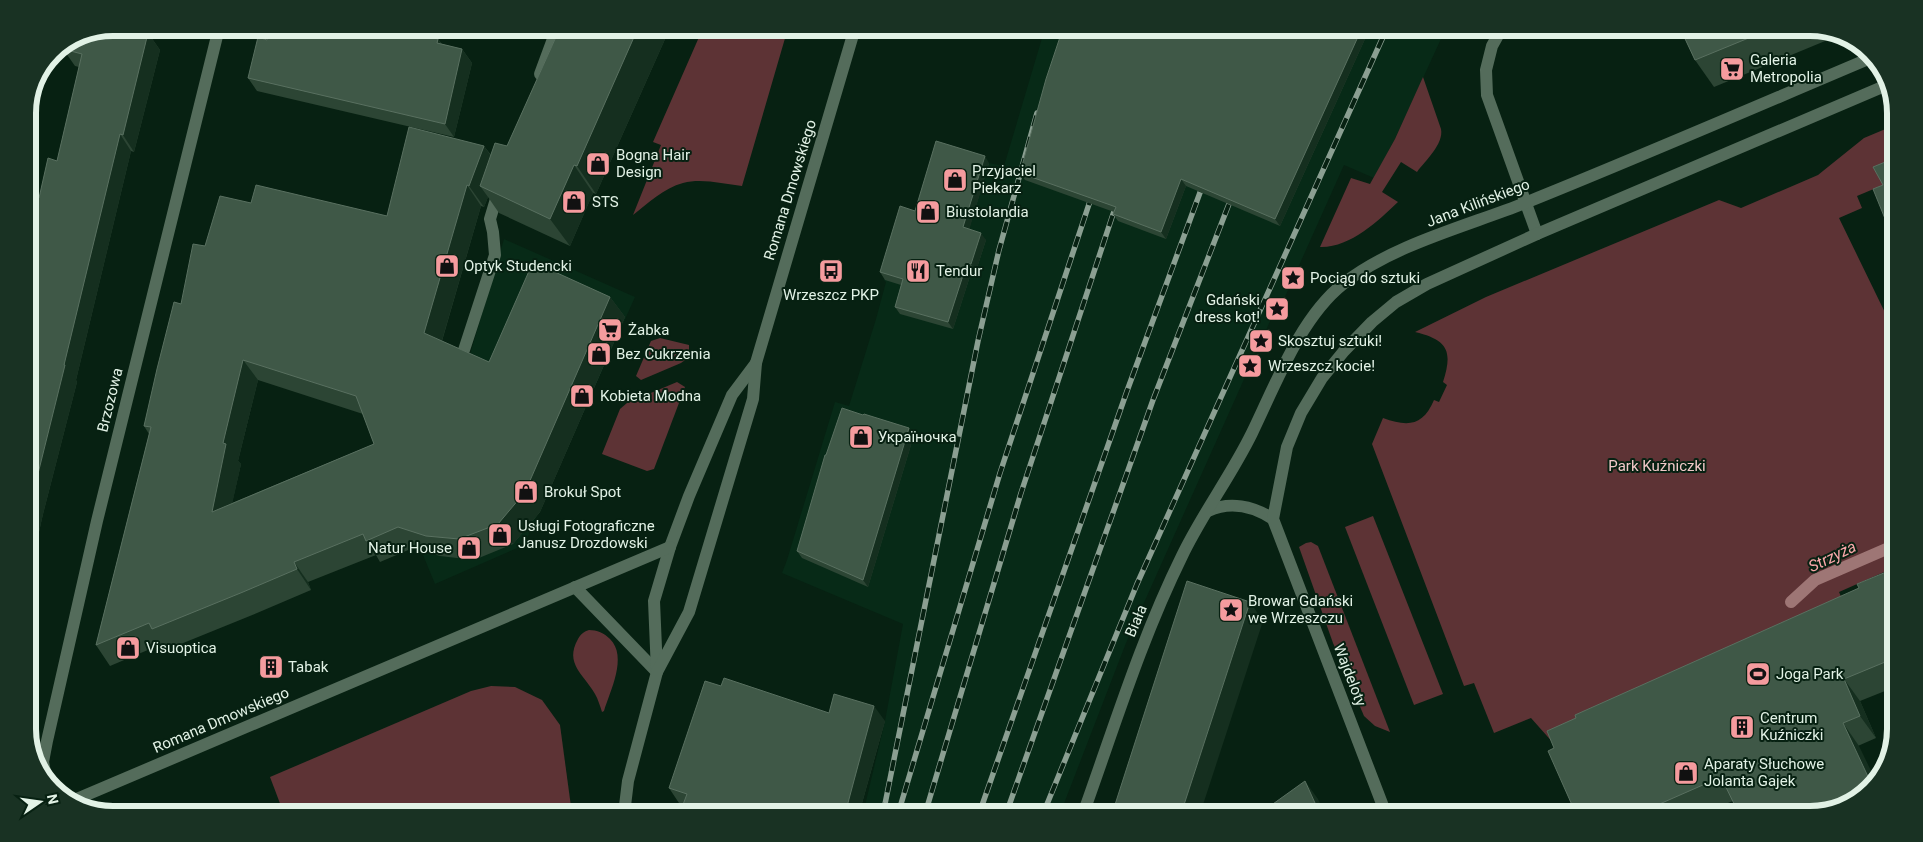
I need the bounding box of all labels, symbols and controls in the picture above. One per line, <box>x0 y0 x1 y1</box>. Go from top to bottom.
place label: Galeria Metropolia <box>1750 51 1822 86</box>
supermarket icon: Galeria Metropolia <box>1719 56 1745 82</box>
street label: Romana Dmowskiego <box>760 118 820 262</box>
place label: Bogna Hair Design <box>616 146 690 181</box>
shop icon: Bogna Hair Design <box>585 151 611 177</box>
place label: Przyjaciel Piekarz <box>972 162 1036 197</box>
shop icon: Przyjaciel Piekarz <box>942 167 968 193</box>
street label: Jana Kilińskiego <box>1424 175 1532 231</box>
shop icon: STS <box>561 189 587 215</box>
place label: STS <box>592 193 619 211</box>
shop icon: Biustolandia <box>915 199 941 225</box>
place label: Biustolandia <box>946 203 1029 221</box>
shop icon: Optyk Studencki <box>434 253 460 279</box>
place label: Optyk Studencki <box>464 257 572 275</box>
bus stop icon: Wrzeszcz PKP <box>818 258 844 284</box>
restaurant icon: Tendur <box>905 258 931 284</box>
place label: Tendur <box>936 262 982 280</box>
place icon: Pociąg do sztuki <box>1280 265 1306 291</box>
place label: Pociąg do sztuki <box>1310 269 1420 287</box>
place label: Wrzeszcz PKP <box>783 286 879 304</box>
place label: Gdański dress kot! <box>1195 291 1260 326</box>
place icon: Gdański dress kot! <box>1264 296 1290 322</box>
supermarket icon: Żabka <box>597 317 623 343</box>
place label: Żabka <box>628 321 669 339</box>
place icon: Skosztuj sztuki! <box>1248 328 1274 354</box>
place label: Skosztuj sztuki! <box>1278 332 1382 350</box>
shop icon: Bez Cukrzenia <box>586 341 612 367</box>
place label: Bez Cukrzenia <box>616 345 711 363</box>
place icon: Wrzeszcz kocie! <box>1237 353 1263 379</box>
place label: Wrzeszcz kocie! <box>1268 357 1375 375</box>
street label: Brzozowa <box>93 366 127 434</box>
shop icon: Kobieta Modna <box>569 383 595 409</box>
place label: Kobieta Modna <box>600 387 701 405</box>
shop icon: Україночка <box>848 424 874 450</box>
place label: Україночка <box>878 428 957 446</box>
park label: Park Kuźniczki <box>1608 457 1706 475</box>
shop icon: Brokuł Spot <box>513 479 539 505</box>
place label: Brokuł Spot <box>544 483 621 501</box>
place label: Usługi Fotograficzne Janusz Drozdowski <box>518 517 655 552</box>
shop icon: Usługi Fotograficzne Janusz Drozdowski <box>487 522 513 548</box>
shop icon: Natur House <box>456 535 482 561</box>
water label: Strzyża <box>1805 537 1859 576</box>
place label: Natur House <box>368 539 452 557</box>
place label: Browar Gdański we Wrzeszczu <box>1248 592 1353 627</box>
place icon: Browar Gdański we Wrzeszczu <box>1218 597 1244 623</box>
street label: Biała <box>1121 602 1151 640</box>
shop icon: Visuoptica <box>115 635 141 661</box>
place label: Visuoptica <box>146 639 217 657</box>
street label: Wajdeloty <box>1330 641 1370 709</box>
building icon: Tabak <box>258 654 284 680</box>
place label: Tabak <box>288 658 329 676</box>
sports icon: Joga Park <box>1745 661 1771 687</box>
place label: Joga Park <box>1776 665 1844 683</box>
street label: Romana Dmowskiego <box>150 683 292 757</box>
place label: Centrum Kuźniczki <box>1760 709 1823 744</box>
building icon: Centrum Kuźniczki <box>1729 714 1755 740</box>
place label: Aparaty Słuchowe Jolanta Gajek <box>1704 755 1824 790</box>
shop icon: Aparaty Słuchowe Jolanta Gajek <box>1673 760 1699 786</box>
north arrow <box>15 777 65 827</box>
text: N <box>44 792 62 806</box>

